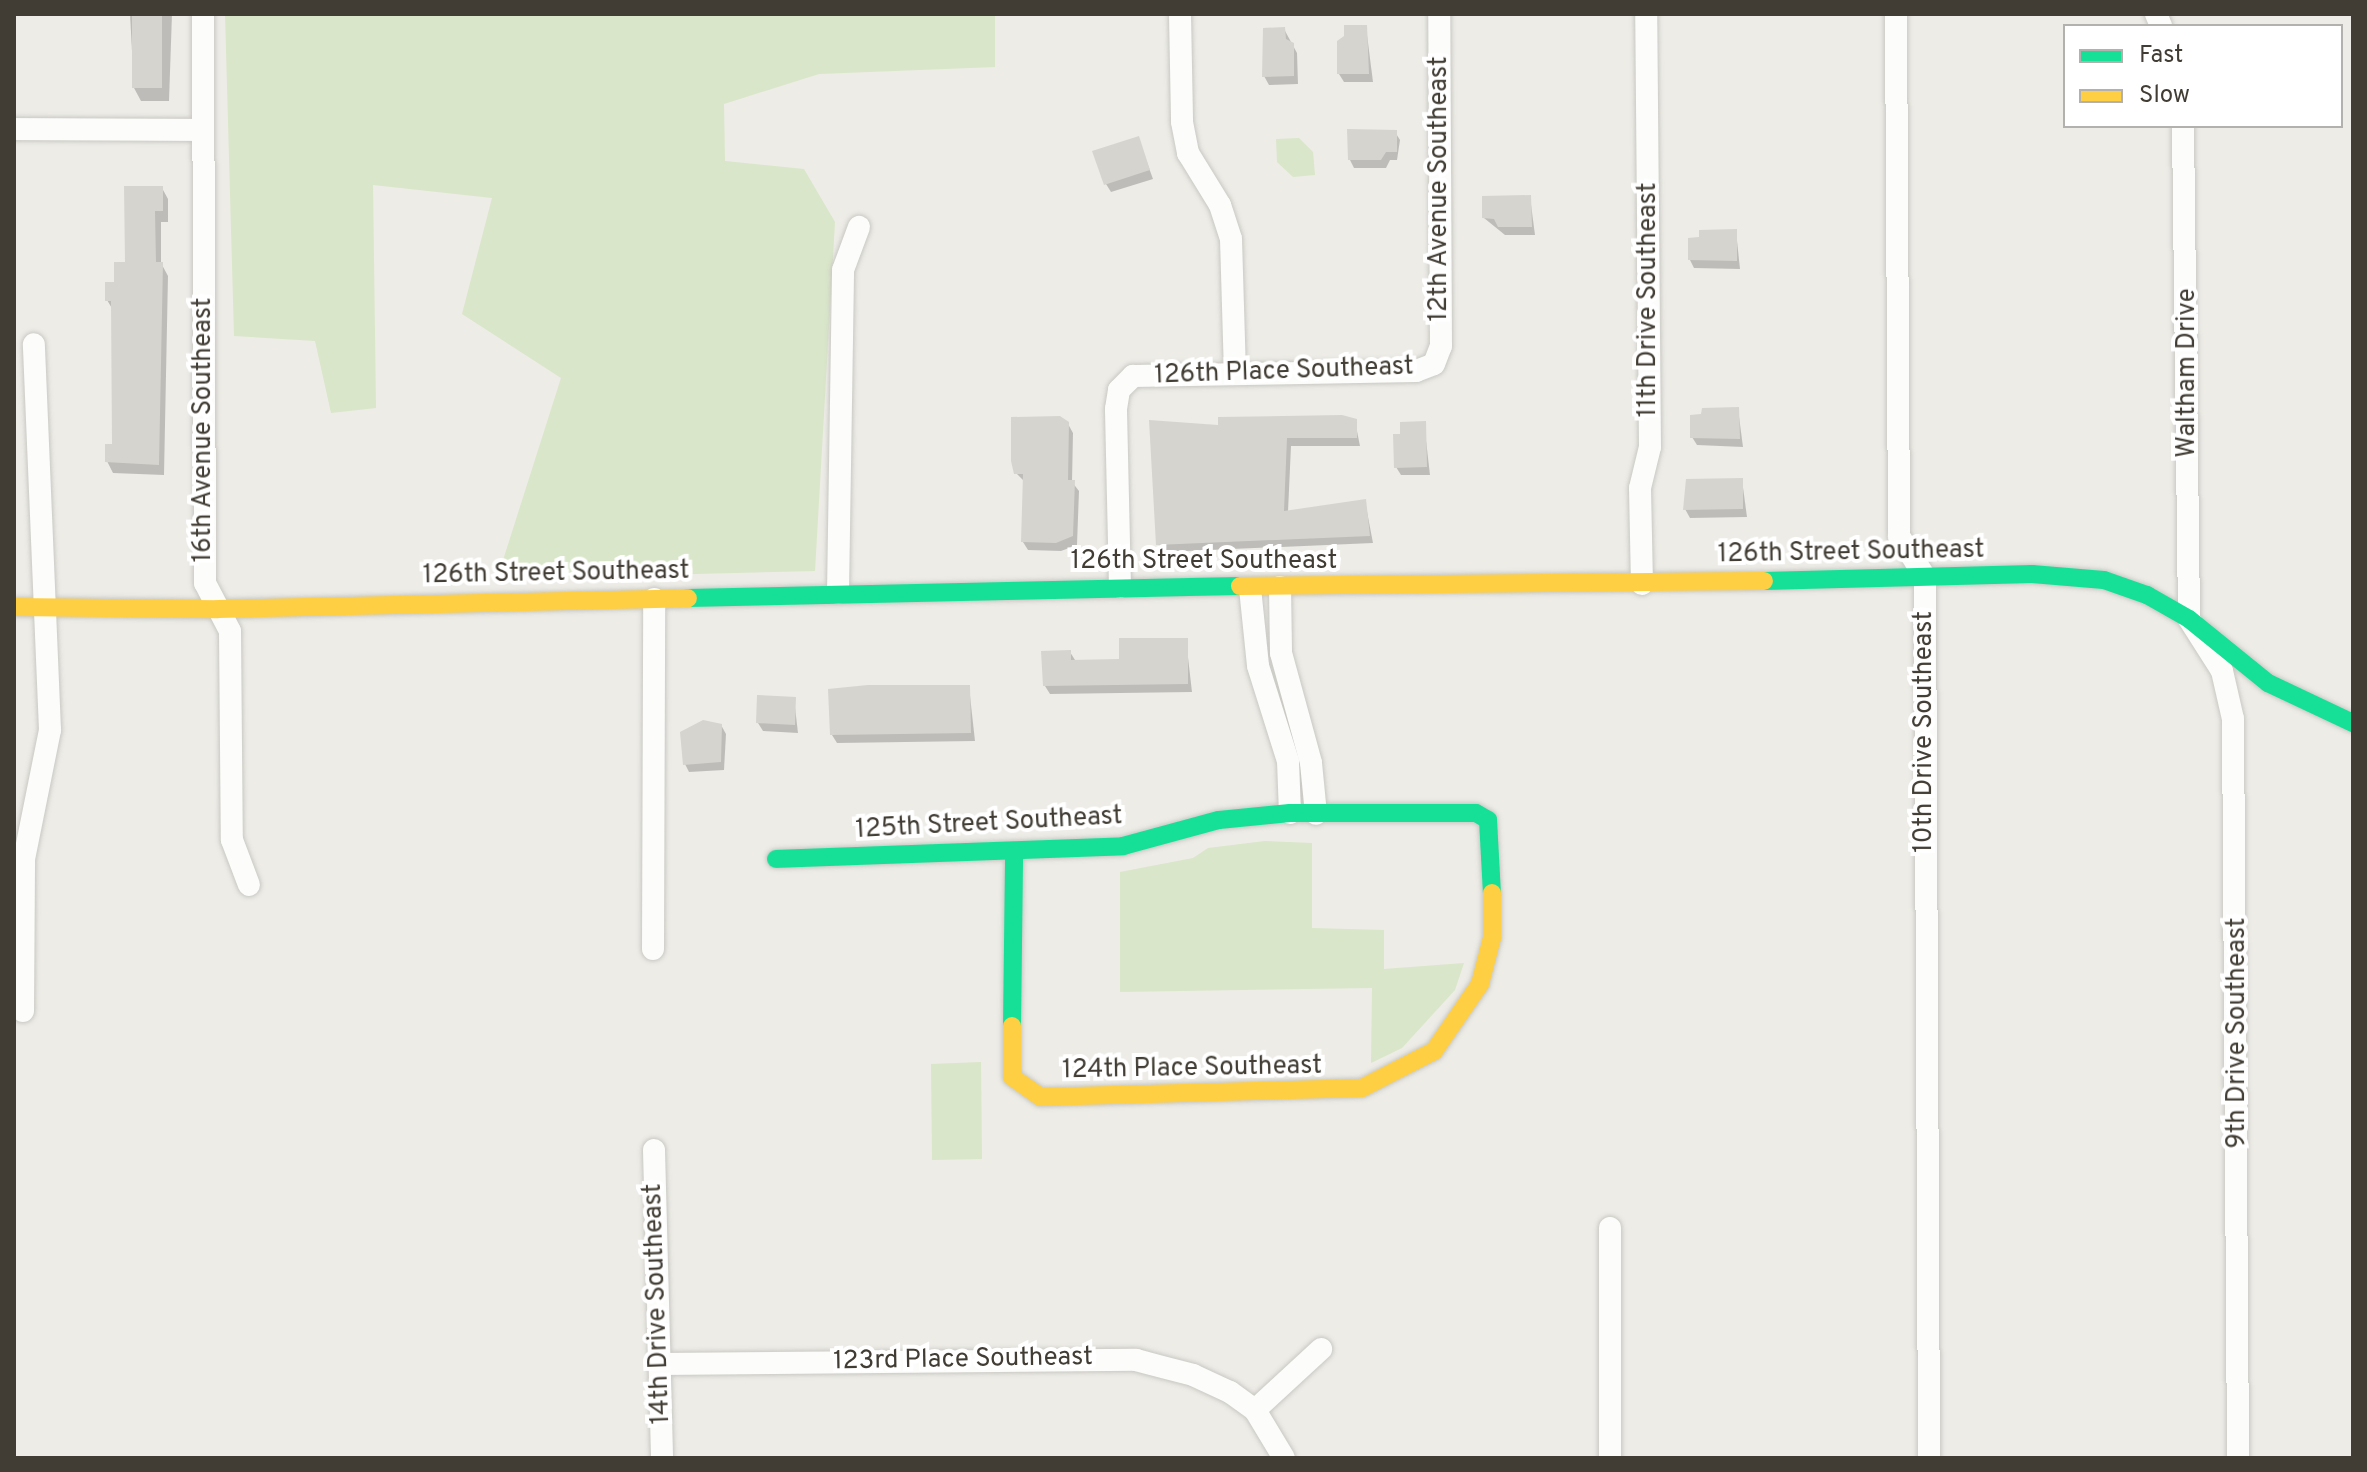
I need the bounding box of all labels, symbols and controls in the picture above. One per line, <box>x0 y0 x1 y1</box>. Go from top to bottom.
legend <box>2063 24 2343 128</box>
text: Fast <box>2139 41 2183 71</box>
street label: 12th Avenue Southeast <box>1424 56 1456 322</box>
text: Slow <box>2139 81 2190 111</box>
street label: 11th Drive Southeast <box>1633 182 1665 418</box>
street label: Waltham Drive <box>2172 288 2204 458</box>
street label: 16th Avenue Southeast <box>188 297 220 563</box>
street label: 126th Place Southeast <box>1154 352 1414 392</box>
street label: 126th Street Southeast <box>1717 535 1985 571</box>
street label: 126th Street Southeast <box>1071 546 1337 578</box>
street label: 126th Street Southeast <box>422 556 690 592</box>
street label: 10th Drive Southeast <box>1909 611 1941 853</box>
street label: 125th Street Southeast <box>855 801 1123 847</box>
street label: 9th Drive Southeast <box>2222 917 2254 1149</box>
street label: 124th Place Southeast <box>1062 1051 1322 1087</box>
street label: 14th Drive Southeast <box>638 1183 678 1425</box>
street label: 123rd Place Southeast <box>833 1342 1093 1378</box>

